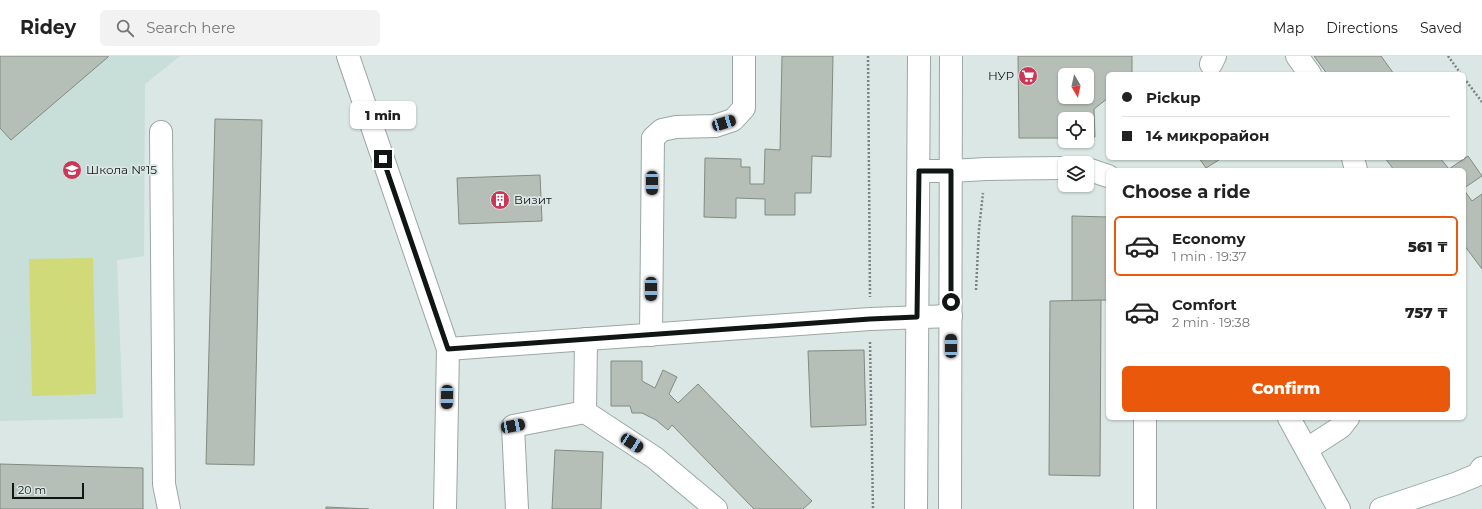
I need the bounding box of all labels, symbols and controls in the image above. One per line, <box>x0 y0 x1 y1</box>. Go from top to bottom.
search box <box>100 10 380 46</box>
text: Ridey <box>20 16 76 39</box>
icon: search <box>114 17 136 39</box>
text: Search here <box>146 18 235 37</box>
text: Map <box>1273 19 1304 37</box>
text: Directions <box>1326 19 1398 37</box>
text: Saved <box>1420 19 1462 37</box>
supermarket icon: НУР <box>1017 65 1039 87</box>
place label: НУР <box>988 68 1014 83</box>
north arrow <box>1058 68 1094 104</box>
map controls <box>1058 68 1094 192</box>
text: Pickup <box>1146 88 1201 107</box>
callout: 1 min <box>350 101 416 129</box>
text: 1 min <box>365 107 401 123</box>
button: locate <box>1058 112 1094 148</box>
car <box>711 114 737 132</box>
text: 14 микрорайон <box>1146 126 1269 145</box>
route end <box>374 150 392 168</box>
button: layers <box>1058 156 1094 192</box>
school or university icon: Школа №15 <box>61 159 83 181</box>
place label: Школа №15 <box>86 162 157 177</box>
car <box>646 171 658 195</box>
text: Choose a ride <box>1122 181 1250 203</box>
building icon: Визит <box>489 189 511 211</box>
place label: Визит <box>514 192 552 207</box>
icon: car <box>1124 228 1160 264</box>
text: Economy <box>1172 229 1245 248</box>
text: 561 ₸ <box>1408 237 1448 256</box>
text: 1 min · 19:37 <box>1172 248 1246 264</box>
car <box>645 277 657 301</box>
route start <box>942 293 960 311</box>
icon: car <box>1124 294 1160 330</box>
text: Comfort <box>1172 295 1237 314</box>
text: 757 ₸ <box>1405 303 1448 322</box>
text: 2 min · 19:38 <box>1172 314 1250 330</box>
car <box>945 334 957 358</box>
button: Confirm <box>1122 366 1450 412</box>
car <box>441 385 453 409</box>
car <box>500 418 526 434</box>
car <box>619 431 645 455</box>
scale bar <box>12 481 84 500</box>
text: 20 m <box>18 483 46 497</box>

